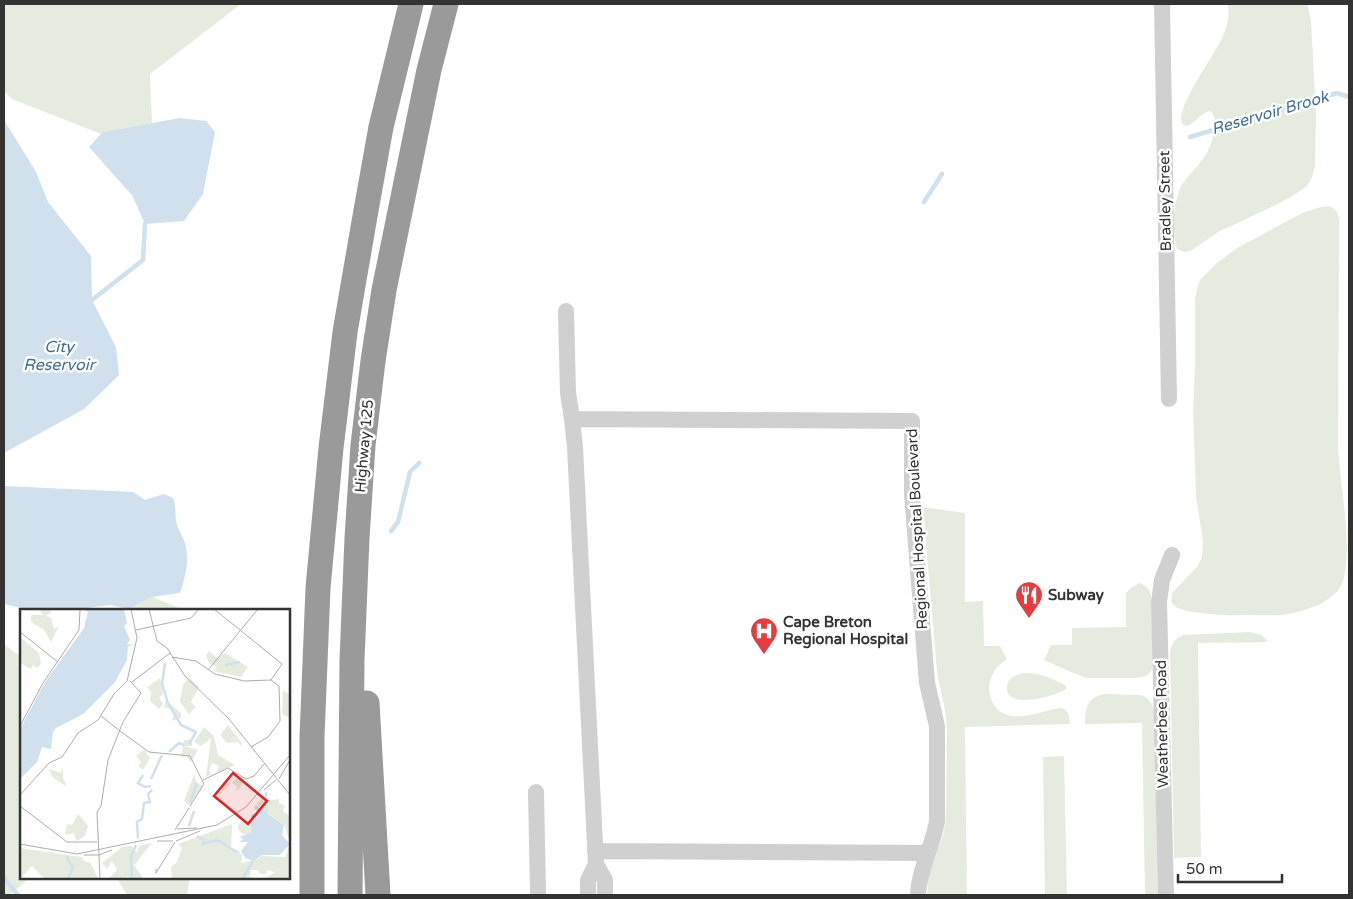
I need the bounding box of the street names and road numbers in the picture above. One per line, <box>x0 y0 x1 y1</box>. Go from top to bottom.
street label: Bradley Street <box>1155 150 1175 252</box>
street label: Highway 125 <box>351 399 377 493</box>
street label: Regional Hospital Boulevard <box>903 428 931 630</box>
street label: Weatherbee Road <box>1152 660 1172 788</box>

